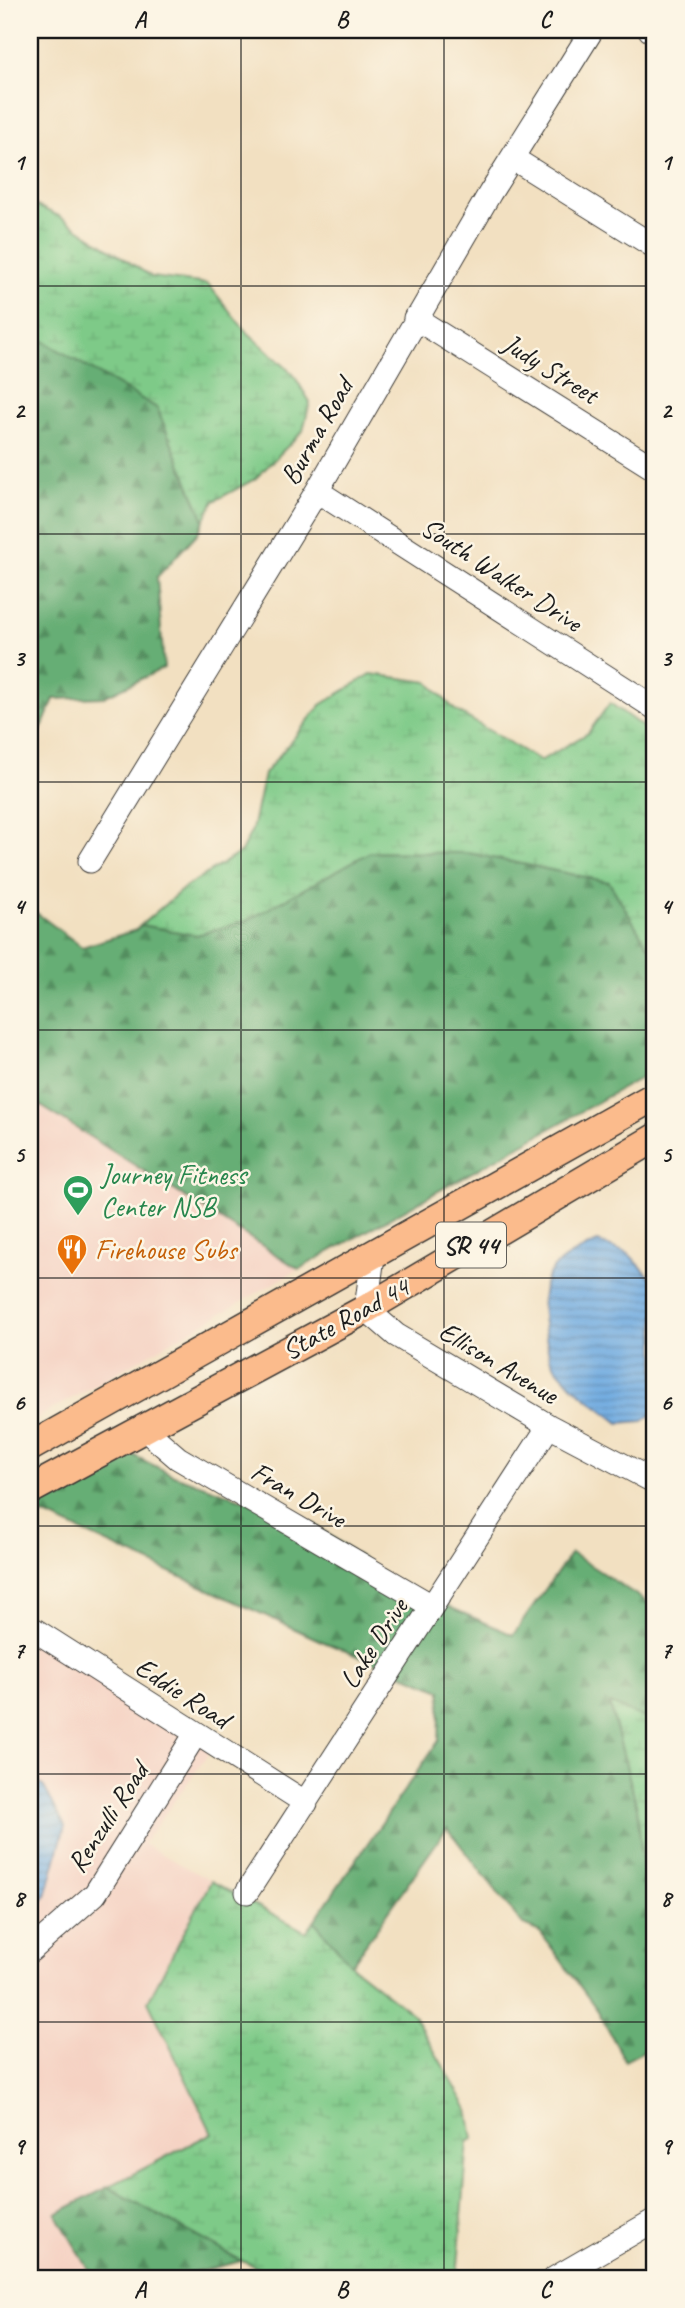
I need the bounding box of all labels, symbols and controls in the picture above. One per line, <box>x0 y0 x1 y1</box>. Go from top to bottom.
text: A <box>134 5 148 34</box>
text: B <box>336 5 350 34</box>
text: C <box>540 5 554 34</box>
text: 1 <box>14 148 27 177</box>
text: 1 <box>661 148 674 177</box>
street label: Judy Street <box>495 324 607 413</box>
street label: Burma Road <box>272 368 363 491</box>
text: 2 <box>14 396 27 425</box>
text: 2 <box>661 396 674 425</box>
street label: South Walker Drive <box>415 509 590 641</box>
text: 3 <box>14 644 27 673</box>
text: 3 <box>661 644 674 673</box>
text: 4 <box>14 892 27 921</box>
text: 4 <box>661 892 674 921</box>
text: 5 <box>14 1140 26 1169</box>
text: 5 <box>661 1140 673 1169</box>
place label: Journey Fitness Center NSB <box>99 1157 248 1224</box>
sports icon: Journey Fitness Center NSB <box>61 1173 95 1217</box>
road number: SR 44 <box>436 1222 506 1268</box>
restaurant icon: Firehouse Subs <box>55 1232 89 1276</box>
place label: Firehouse Subs <box>95 1232 239 1267</box>
street label: State Road 44 <box>276 1268 417 1368</box>
street label: Ellison Avenue <box>433 1313 566 1413</box>
text: 6 <box>14 1388 27 1417</box>
text: 6 <box>661 1388 674 1417</box>
street label: Fran Drive <box>245 1453 354 1536</box>
street label: Lake Drive <box>331 1590 416 1695</box>
text: 7 <box>14 1636 27 1665</box>
text: 7 <box>661 1636 674 1665</box>
street label: Eddie Road <box>129 1649 240 1738</box>
street label: Renzulli Road <box>59 1752 158 1879</box>
text: 8 <box>14 1884 27 1913</box>
text: 8 <box>661 1884 674 1913</box>
text: 9 <box>14 2132 27 2161</box>
text: 9 <box>661 2132 674 2161</box>
text: A <box>134 2275 148 2304</box>
text: B <box>336 2275 350 2304</box>
text: C <box>540 2275 554 2304</box>

